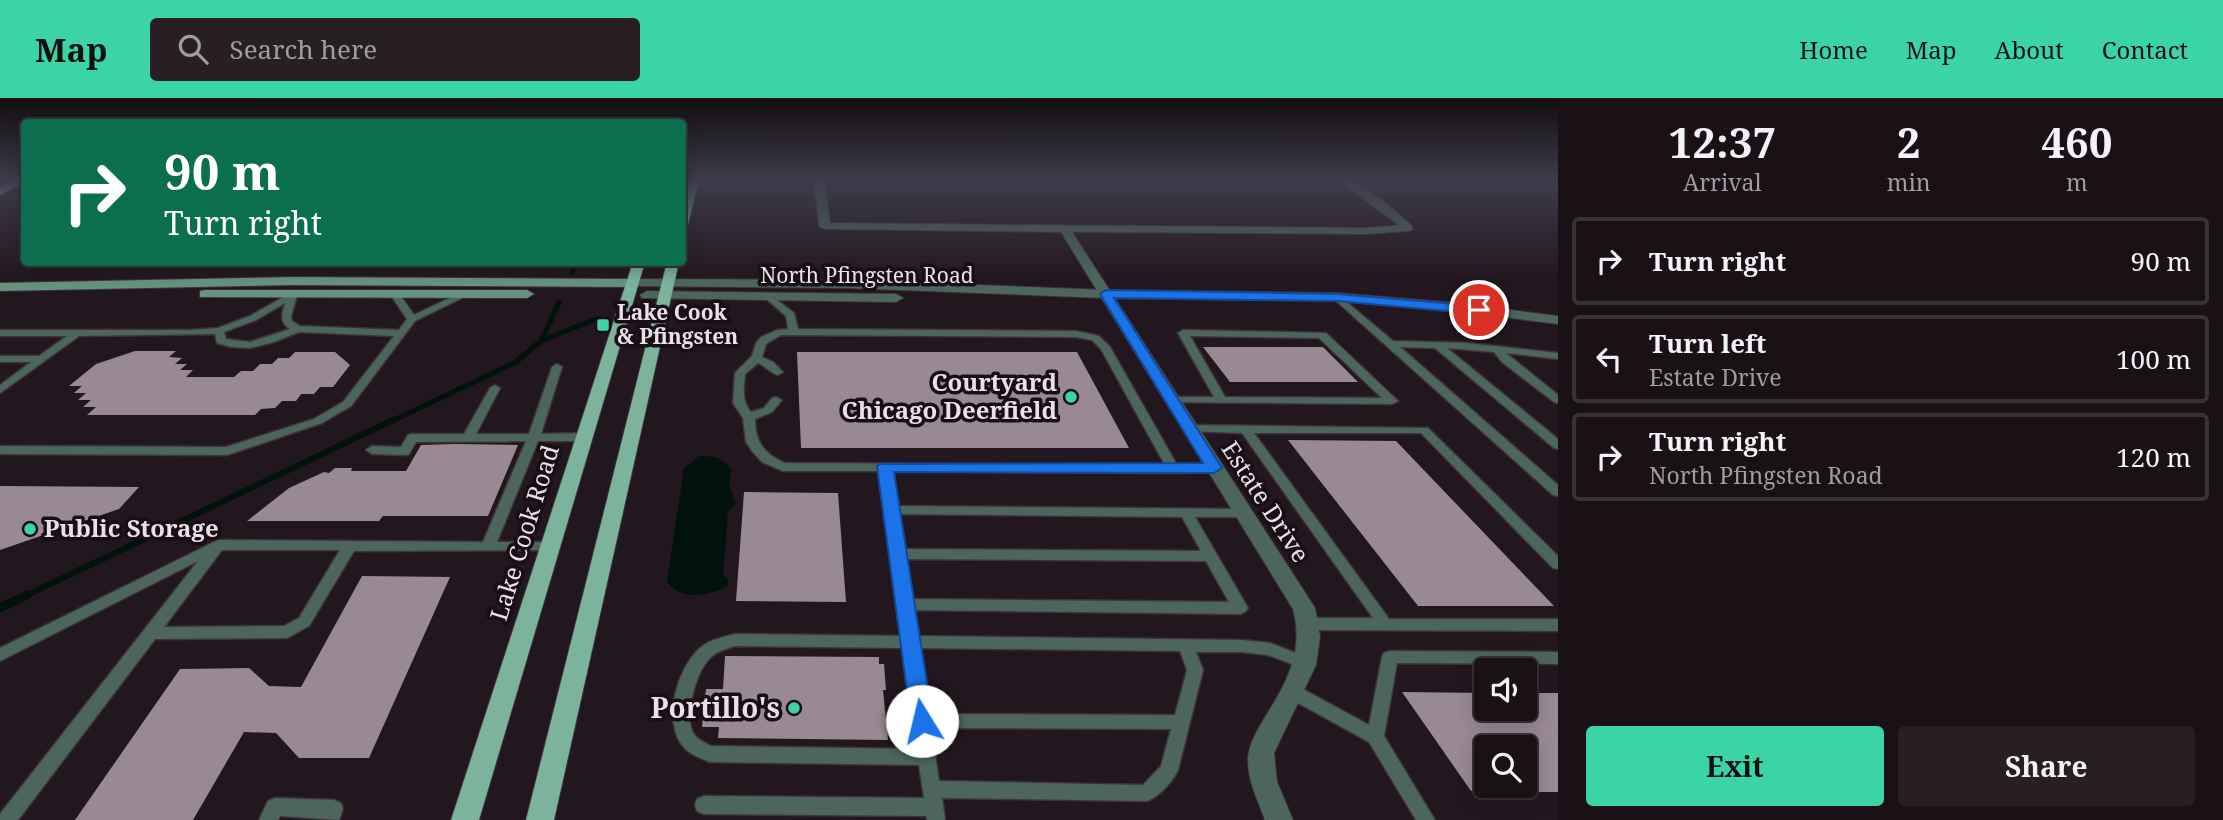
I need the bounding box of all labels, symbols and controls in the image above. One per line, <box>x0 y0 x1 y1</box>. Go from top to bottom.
search box <box>150 18 640 81</box>
text: Map <box>35 27 108 72</box>
icon: search <box>174 30 212 68</box>
text: Search here <box>230 31 377 67</box>
text: Home <box>1799 33 1868 66</box>
text: Map <box>1906 33 1957 66</box>
text: About <box>1995 33 2064 66</box>
text: Contact <box>2102 33 2188 66</box>
text: 12:37 <box>1669 113 1776 170</box>
text: 2 <box>1897 113 1921 170</box>
text: 460 <box>2041 113 2112 170</box>
text: 90 m <box>164 138 280 204</box>
icon: right <box>49 147 140 238</box>
text: Arrival <box>1683 166 1762 198</box>
text: min <box>1887 166 1931 198</box>
text: m <box>2066 166 2088 198</box>
text: Turn right <box>164 201 322 244</box>
icon: right <box>1590 242 1628 280</box>
text: Turn right <box>1649 243 1786 279</box>
text: 90 m <box>2131 243 2191 279</box>
street label: North Pfingsten Road <box>760 261 974 289</box>
pin <box>1449 280 1509 340</box>
icon: arrive <box>1460 291 1498 329</box>
place label: Lake Cook & Pfingsten <box>617 298 738 350</box>
marker: Lake Cook & Pfingsten <box>595 317 611 333</box>
text: Turn left <box>1649 325 1766 361</box>
icon: left <box>1590 340 1628 378</box>
text: 100 m <box>2116 341 2191 377</box>
text: Estate Drive <box>1649 361 1782 393</box>
place label: Courtyard Chicago Deerfield <box>842 365 1057 426</box>
marker: Courtyard Chicago Deerfield <box>1063 389 1079 405</box>
text: Turn right <box>1649 423 1786 459</box>
street label: Estate Drive <box>1215 434 1318 568</box>
icon: right <box>1590 438 1628 476</box>
text: 120 m <box>2116 439 2191 475</box>
street label: Lake Cook Road <box>481 441 566 624</box>
text: North Pfingsten Road <box>1649 459 1883 491</box>
place label: Public Storage <box>44 511 219 544</box>
marker: Public Storage <box>22 521 38 537</box>
map controls <box>1474 658 1537 798</box>
button: sound <box>1474 658 1537 721</box>
position arrow <box>885 684 959 758</box>
place label: Portillo's <box>651 688 780 726</box>
marker: Portillo's <box>786 700 802 716</box>
button: Exit <box>1586 726 1884 806</box>
button: Share <box>1898 726 2195 806</box>
button: search <box>1474 735 1537 798</box>

